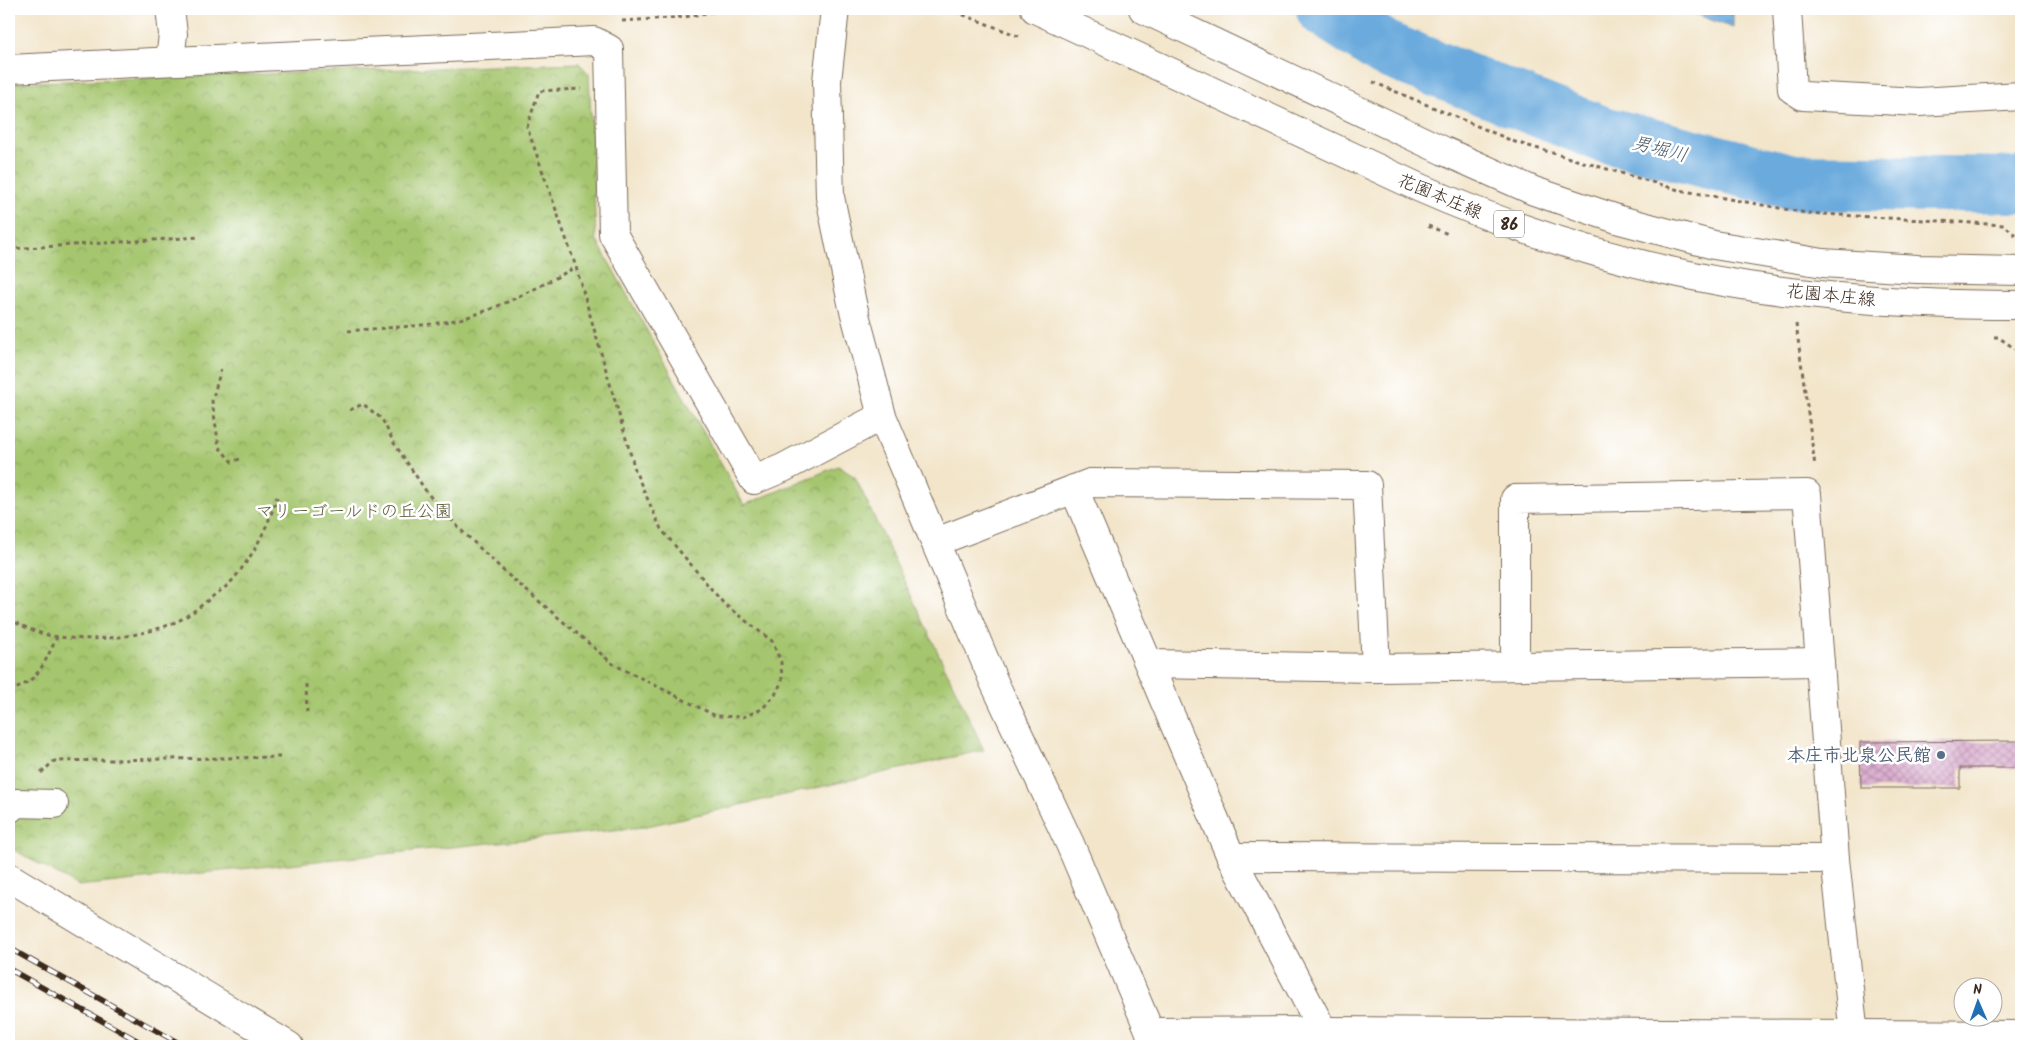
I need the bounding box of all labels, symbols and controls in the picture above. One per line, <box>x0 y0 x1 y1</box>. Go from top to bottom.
water label: 男堀川 <box>1628 128 1691 171</box>
street label: 花園本庄線 <box>1392 166 1487 228</box>
road number: 86 <box>1494 210 1524 238</box>
street label: 花園本庄線 <box>1785 277 1877 316</box>
park label: マリーゴールドの丘公園 <box>256 498 452 527</box>
place label: 本庄市北泉公民館 <box>1787 742 1931 771</box>
marker: 本庄市北泉公民館 <box>1935 749 1947 761</box>
north arrow <box>1952 978 2002 1028</box>
text: N <box>1973 979 1983 1001</box>

